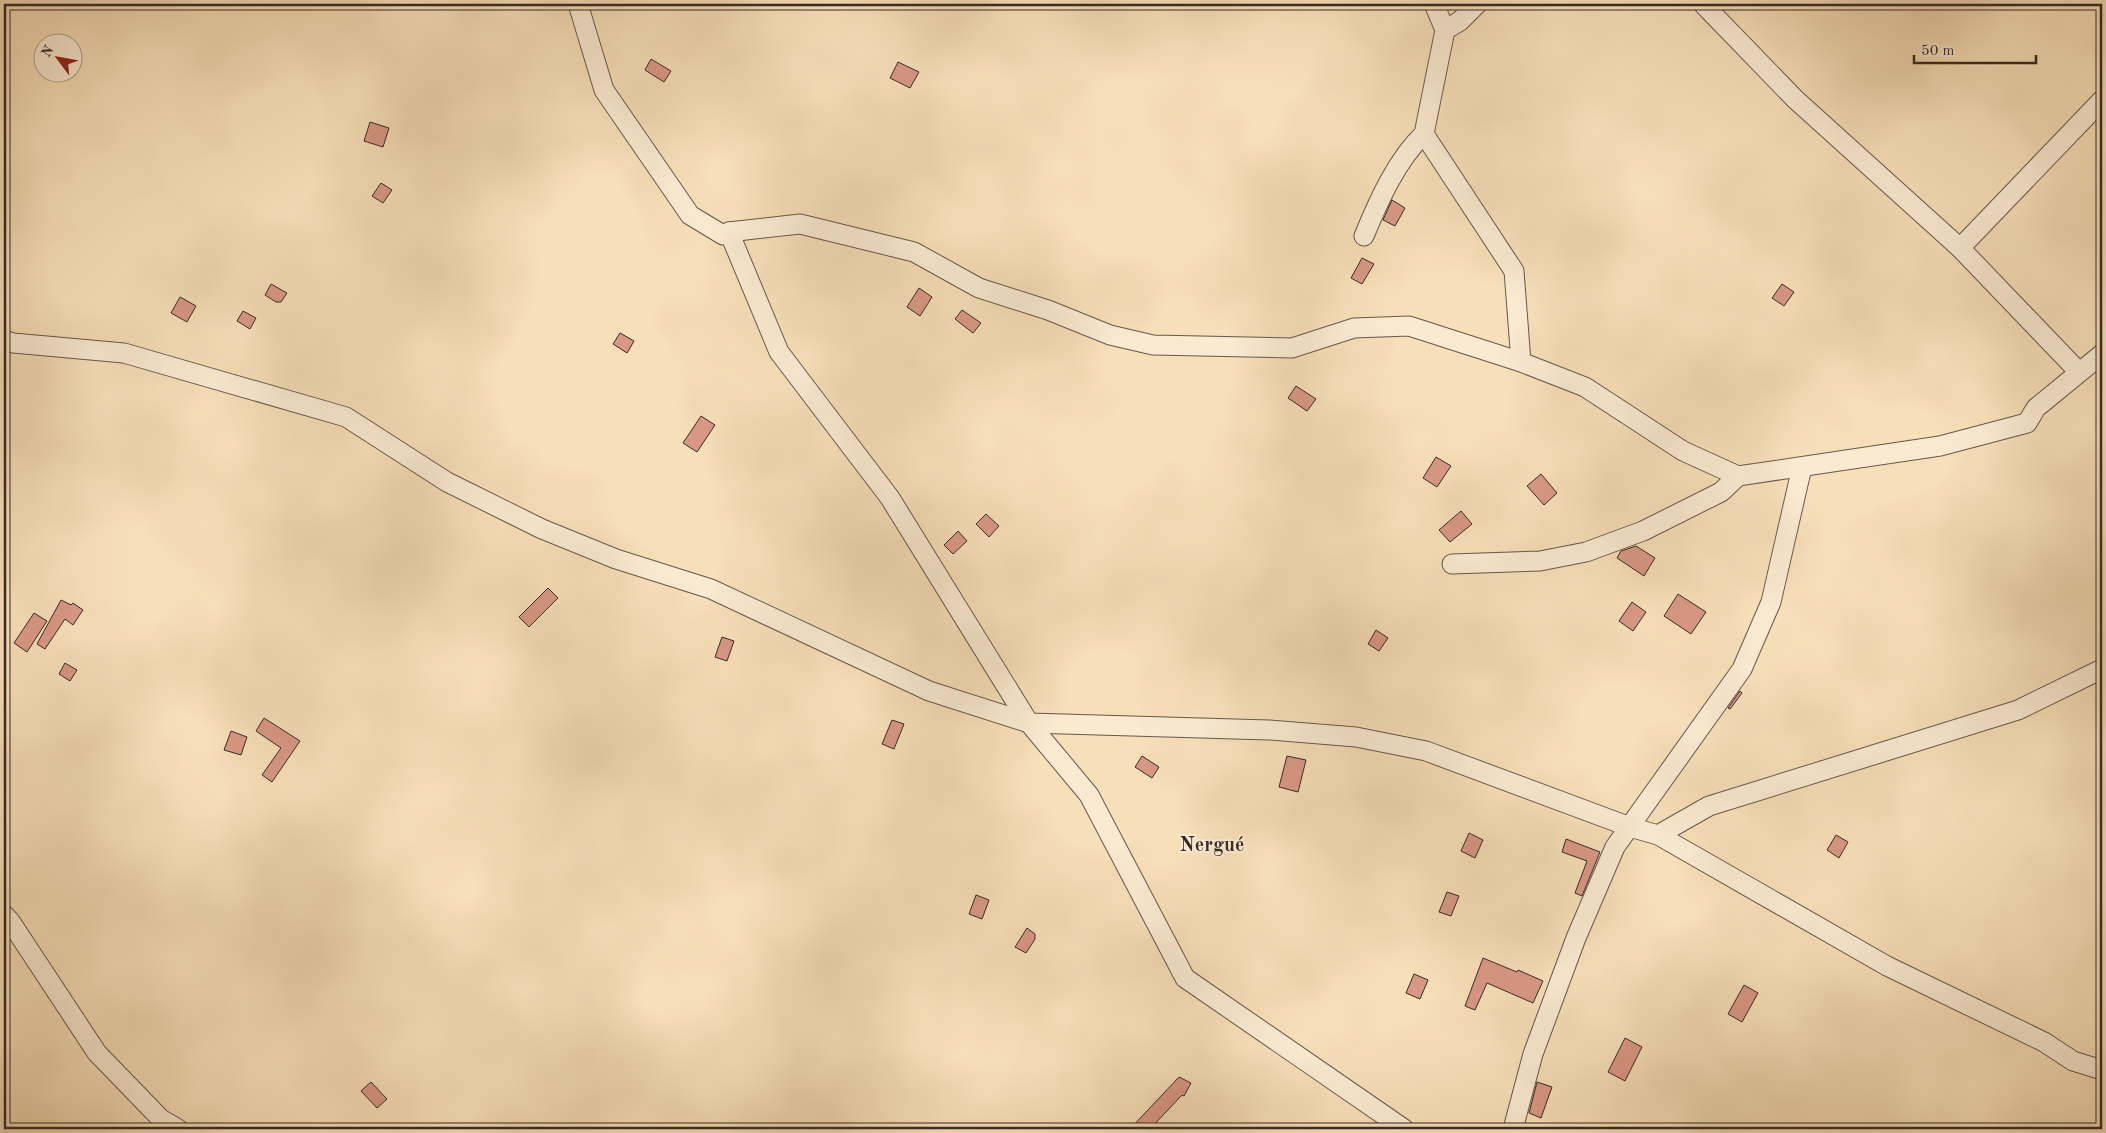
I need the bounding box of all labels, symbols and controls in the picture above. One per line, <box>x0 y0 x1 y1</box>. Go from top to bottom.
north arrow <box>32 32 82 82</box>
scale bar <box>1914 32 2036 64</box>
text: N <box>39 43 57 60</box>
text: 50 m <box>1921 44 1955 59</box>
district label: Nergué <box>1180 836 1244 856</box>

